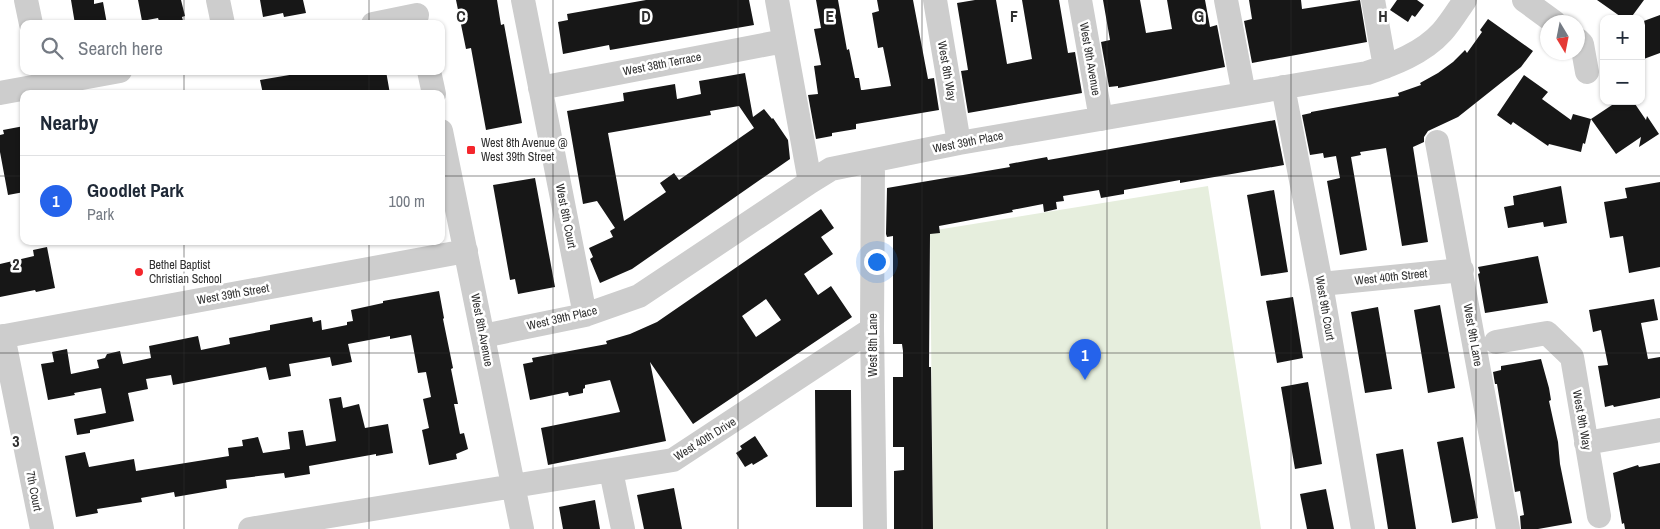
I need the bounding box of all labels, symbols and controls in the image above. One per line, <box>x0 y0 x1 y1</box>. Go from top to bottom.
text: C <box>456 5 466 27</box>
text: D <box>641 5 651 27</box>
text: E <box>826 5 835 27</box>
text: F <box>1010 5 1018 27</box>
text: G <box>1194 5 1204 27</box>
text: H <box>1378 5 1388 27</box>
north arrow <box>1540 15 1585 60</box>
map controls <box>1600 15 1645 105</box>
button: + <box>1600 15 1645 60</box>
search box <box>20 20 445 75</box>
street label: West 9th Avenue <box>1076 21 1104 97</box>
icon: search <box>38 34 66 62</box>
text: Search here <box>78 35 163 61</box>
street label: West 8th Way <box>934 40 960 102</box>
street label: West 38th Terrace <box>621 49 703 79</box>
button: − <box>1600 60 1645 105</box>
text: Nearby <box>40 108 98 137</box>
street label: West 39th Place <box>931 127 1005 157</box>
place label: West 8th Avenue @ West 39th Street <box>481 135 568 165</box>
marker: West 8th Avenue @ West 39th Street <box>465 144 477 156</box>
text: Goodlet Park <box>87 177 184 203</box>
street label: West 8th Court <box>552 182 580 250</box>
text: 1 <box>52 190 60 212</box>
text: 100 m <box>389 190 425 212</box>
text: Park <box>87 203 114 225</box>
your location <box>864 249 890 275</box>
text: 2 <box>12 253 20 275</box>
place label: Bethel Baptist Christian School <box>149 257 222 287</box>
street label: West 40th Street <box>1354 265 1428 289</box>
marker: Bethel Baptist Christian School <box>133 266 145 278</box>
street label: West 9th Court <box>1311 274 1339 342</box>
street label: West 39th Street <box>196 280 271 308</box>
street label: West 8th Avenue <box>467 292 497 368</box>
street label: West 39th Place <box>525 302 599 334</box>
street label: West 9th Lane <box>1460 302 1486 368</box>
street label: West 8th Lane <box>865 313 881 377</box>
pin: 1 <box>1069 339 1101 380</box>
street label: West 9th Way <box>1569 389 1595 451</box>
street label: West 40th Drive <box>671 414 739 464</box>
text: 3 <box>12 430 20 452</box>
street label: 7th Court <box>22 470 46 513</box>

